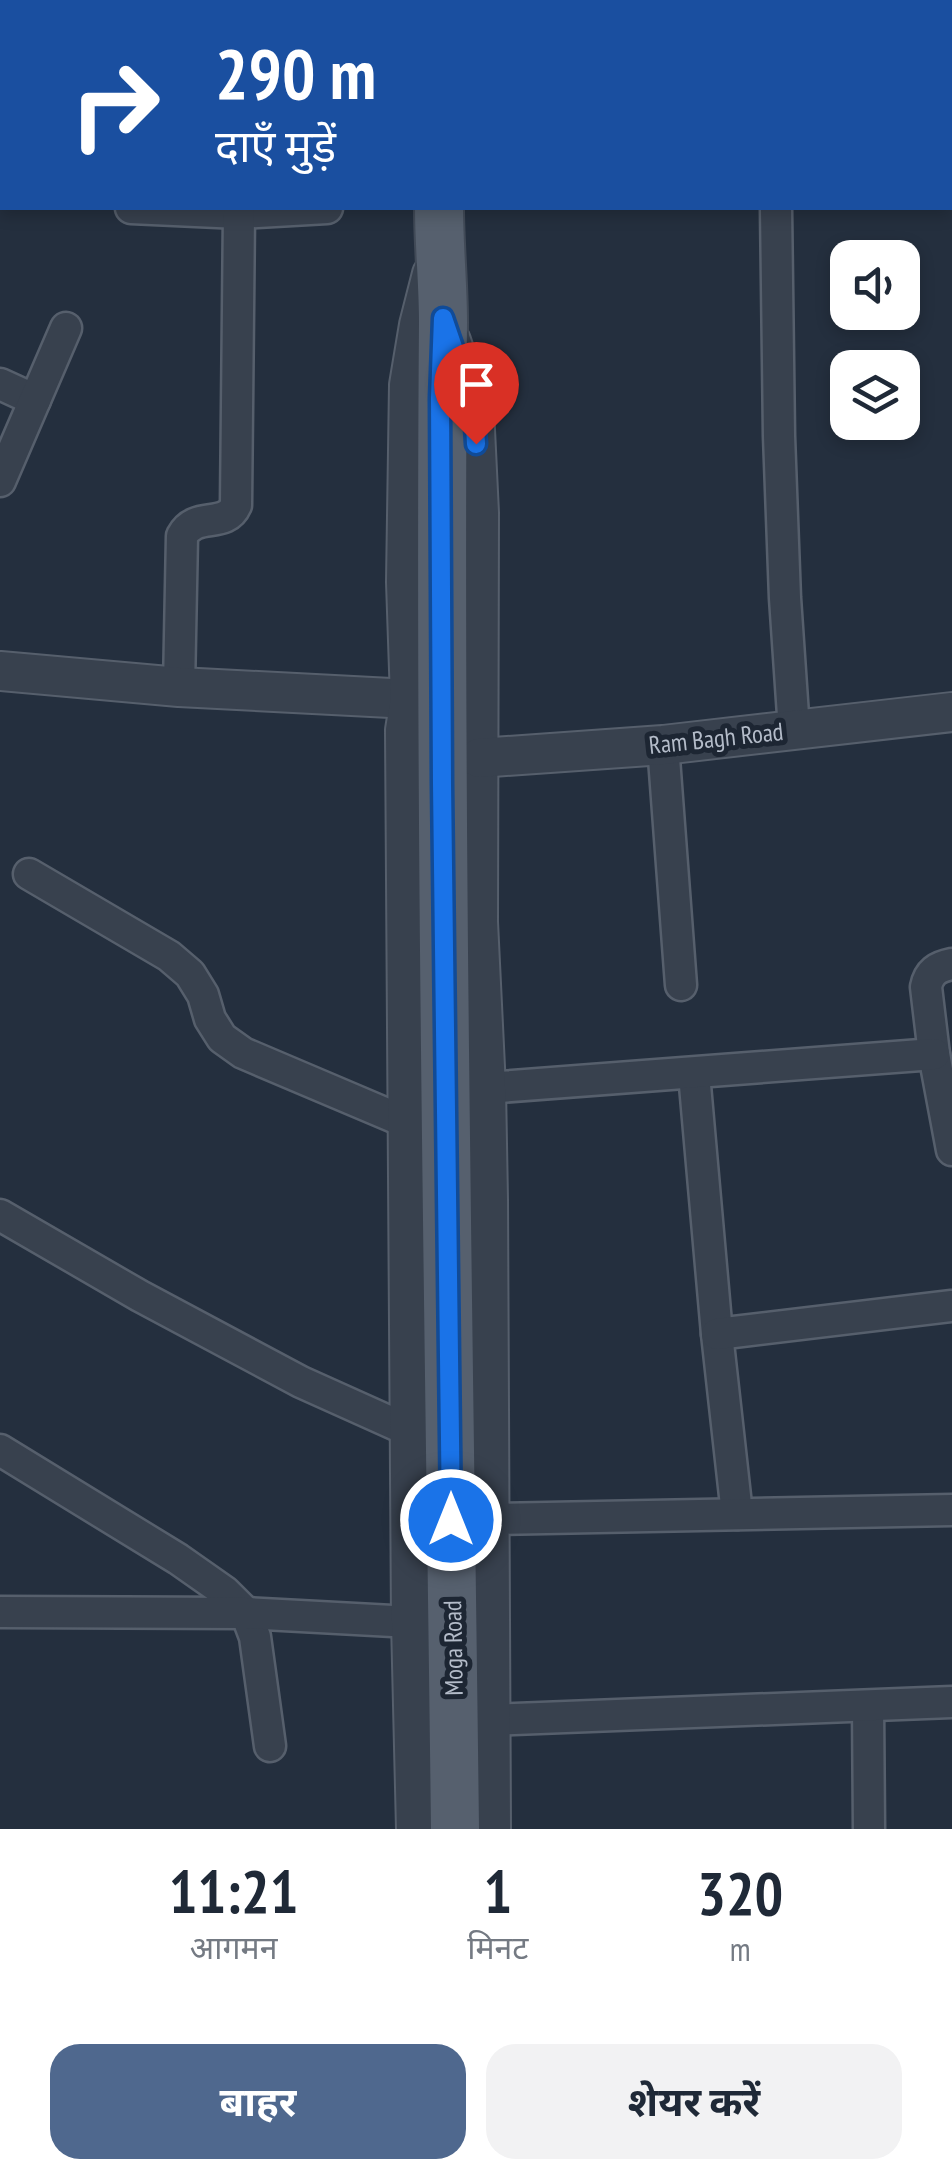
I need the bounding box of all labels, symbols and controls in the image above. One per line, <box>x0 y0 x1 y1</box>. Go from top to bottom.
text: 290 m <box>215 28 376 118</box>
icon: right <box>50 40 180 170</box>
text: दाएँ मुड़ें <box>215 116 336 174</box>
map controls <box>830 240 920 440</box>
button: sound <box>830 240 920 330</box>
pin <box>434 342 519 445</box>
button: layers <box>830 350 920 440</box>
icon: arrive <box>449 357 504 412</box>
street label: Ram Bagh Road <box>647 715 785 761</box>
position arrow <box>399 1468 503 1572</box>
street label: Moga Road <box>436 1600 470 1696</box>
text: 11:21 <box>169 1852 298 1930</box>
text: 1 <box>484 1852 512 1930</box>
text: 320 <box>697 1854 783 1932</box>
text: आगमन <box>190 1926 277 1968</box>
text: मिनट <box>467 1926 529 1968</box>
text: m <box>730 1928 751 1970</box>
button: बाहर <box>50 2044 466 2159</box>
button: शेयर करें <box>486 2044 902 2159</box>

